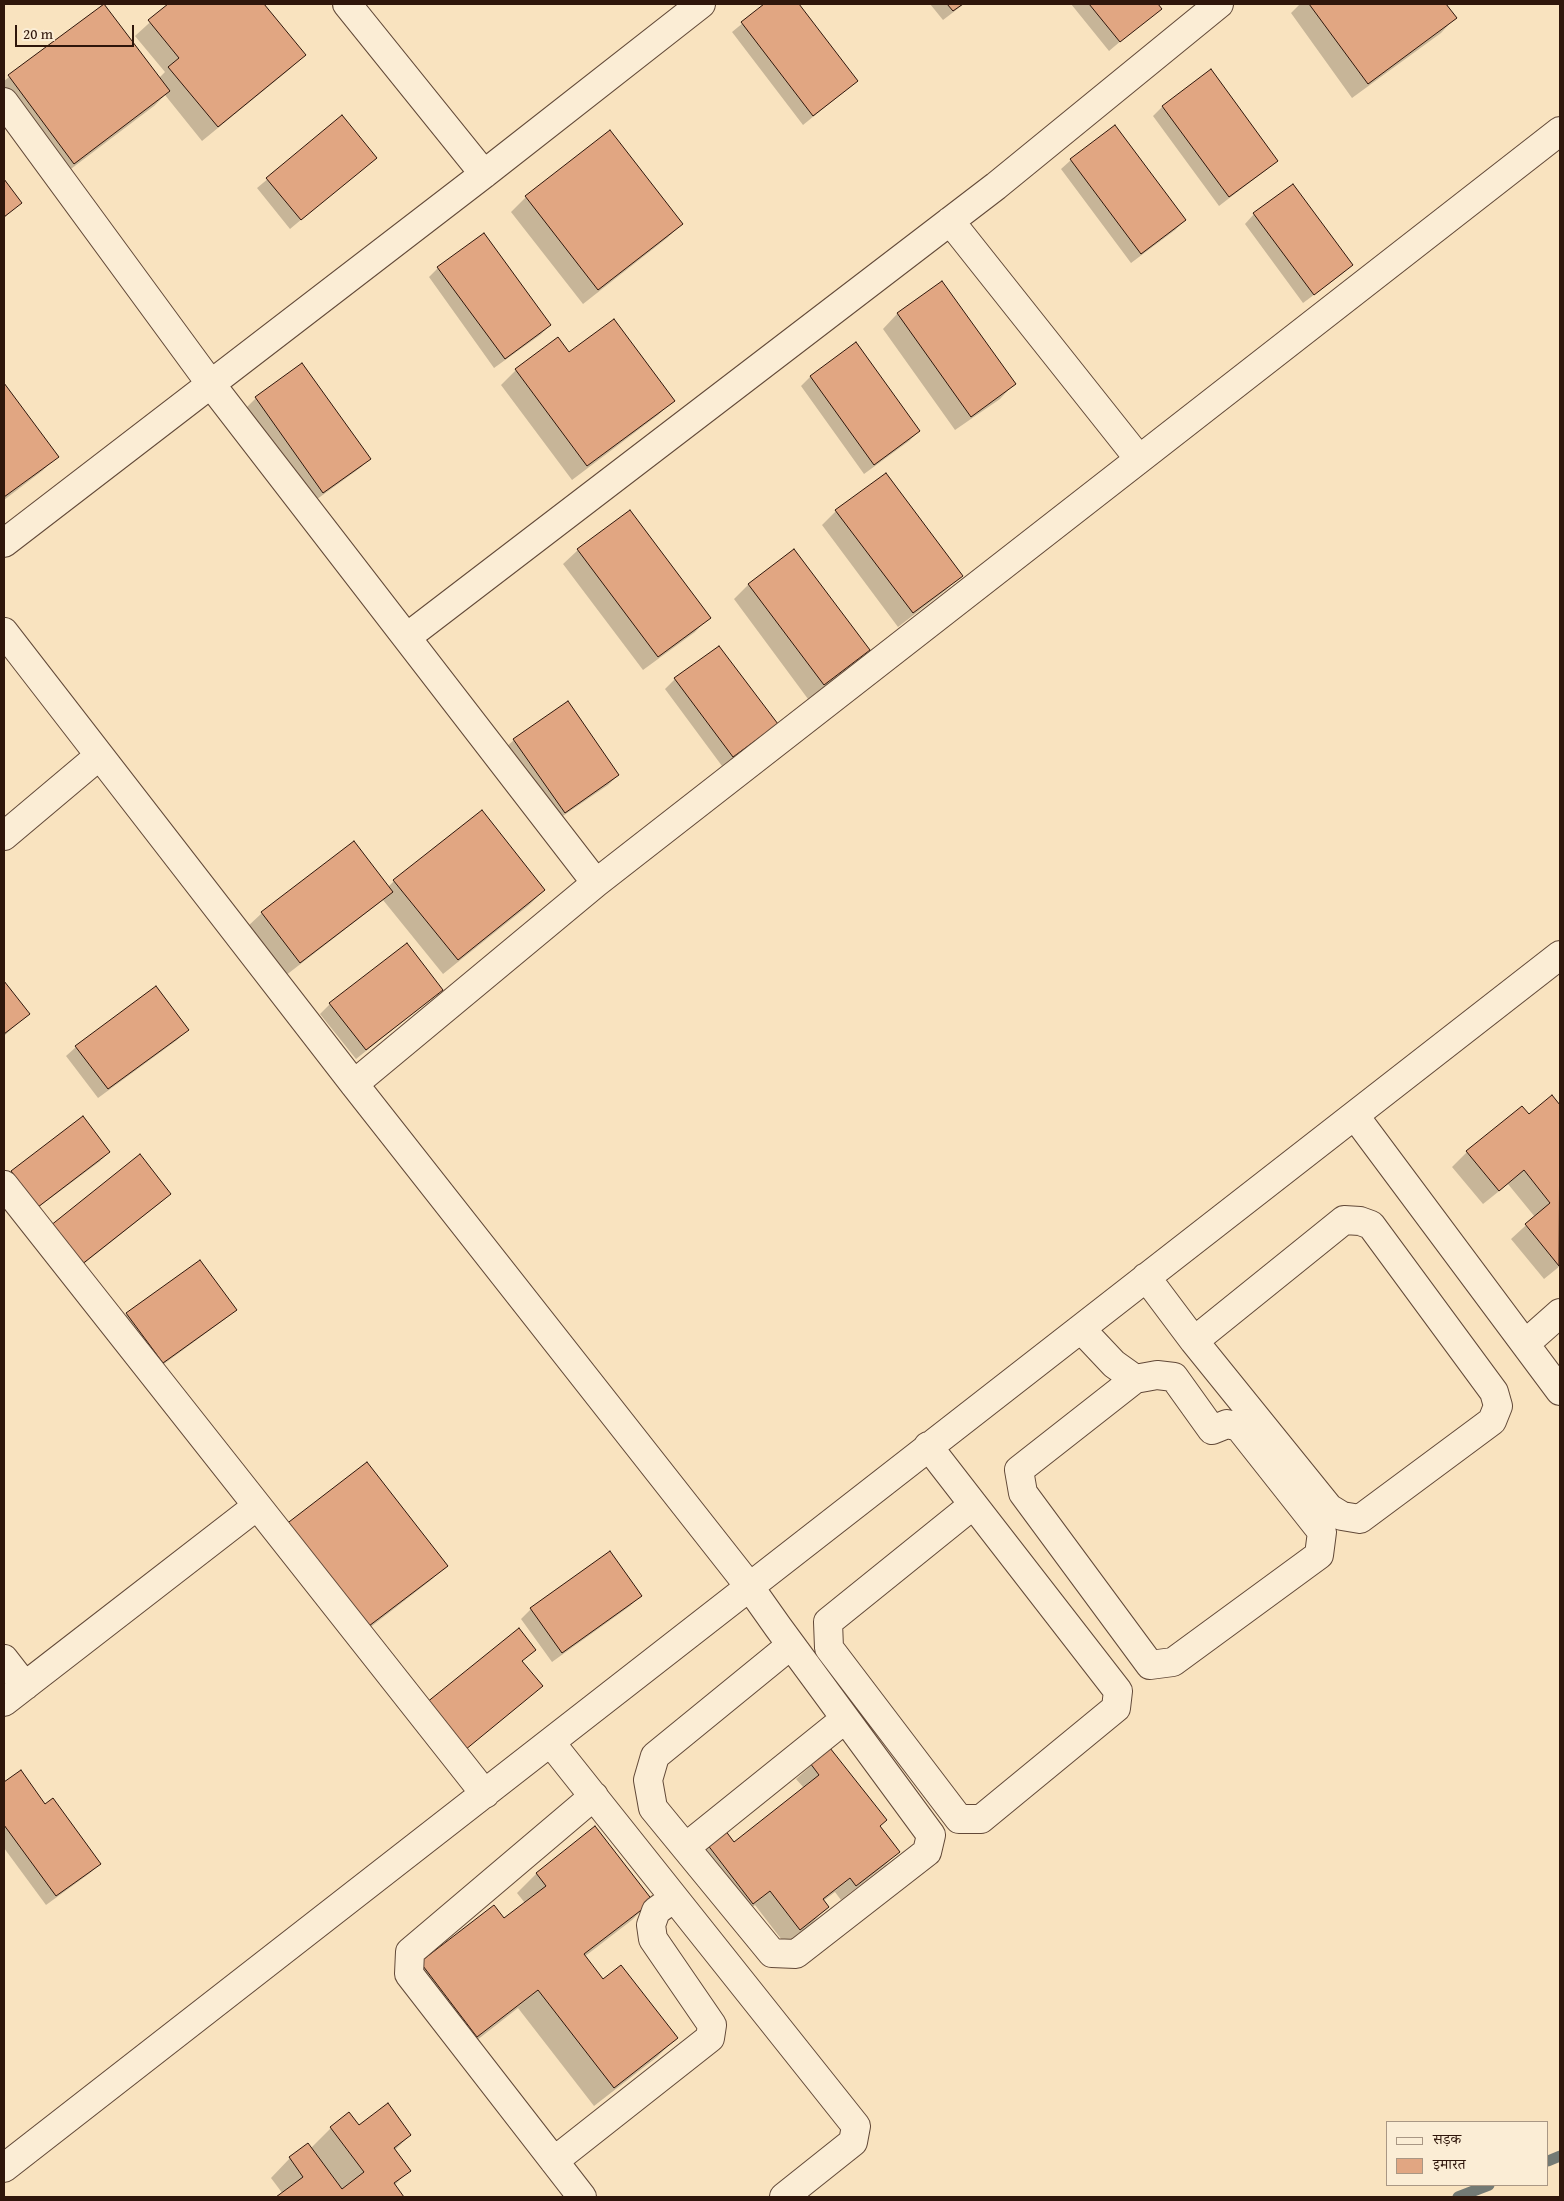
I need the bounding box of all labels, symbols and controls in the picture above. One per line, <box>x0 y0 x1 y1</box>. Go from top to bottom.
scale bar <box>18 15 136 47</box>
text: 20 m <box>23 23 53 44</box>
legend <box>1386 2121 1549 2186</box>
text: सड़क <box>1433 2128 1461 2149</box>
text: इमारत <box>1433 2153 1466 2174</box>

